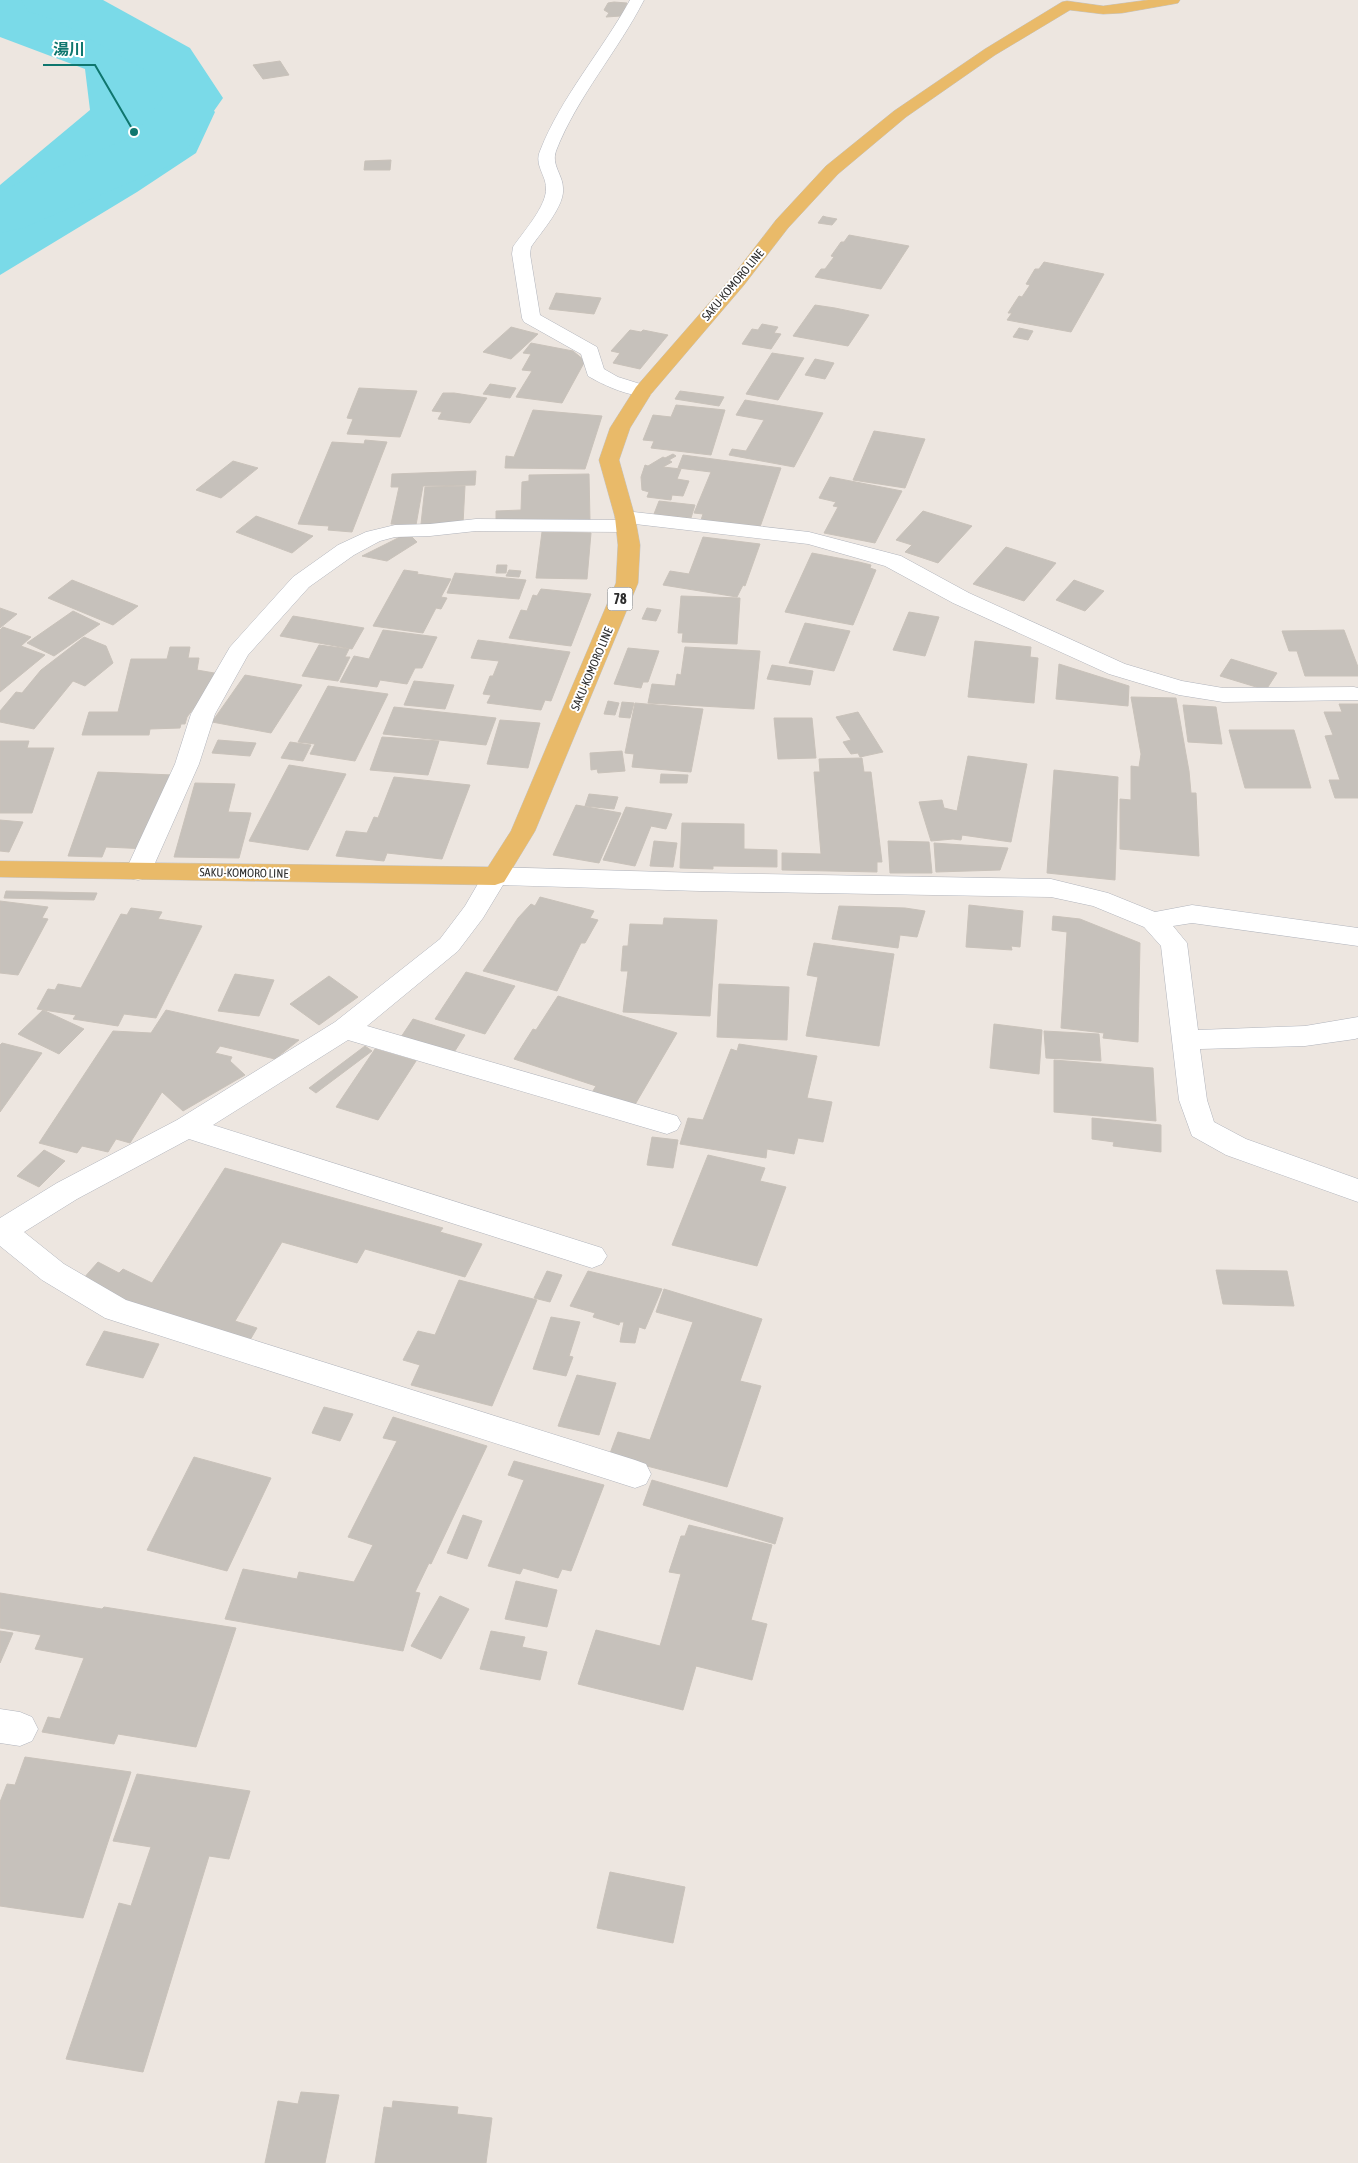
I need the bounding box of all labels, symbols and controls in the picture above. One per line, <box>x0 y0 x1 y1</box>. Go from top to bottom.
callout: 湯川 <box>43 34 95 65</box>
text: 湯川 <box>53 40 85 58</box>
street label: SAKU-KOMORO LINE <box>699 246 767 324</box>
road number: 78 <box>608 588 632 610</box>
street label: SAKU-KOMORO LINE <box>568 625 616 713</box>
street label: SAKU-KOMORO LINE <box>199 865 289 881</box>

